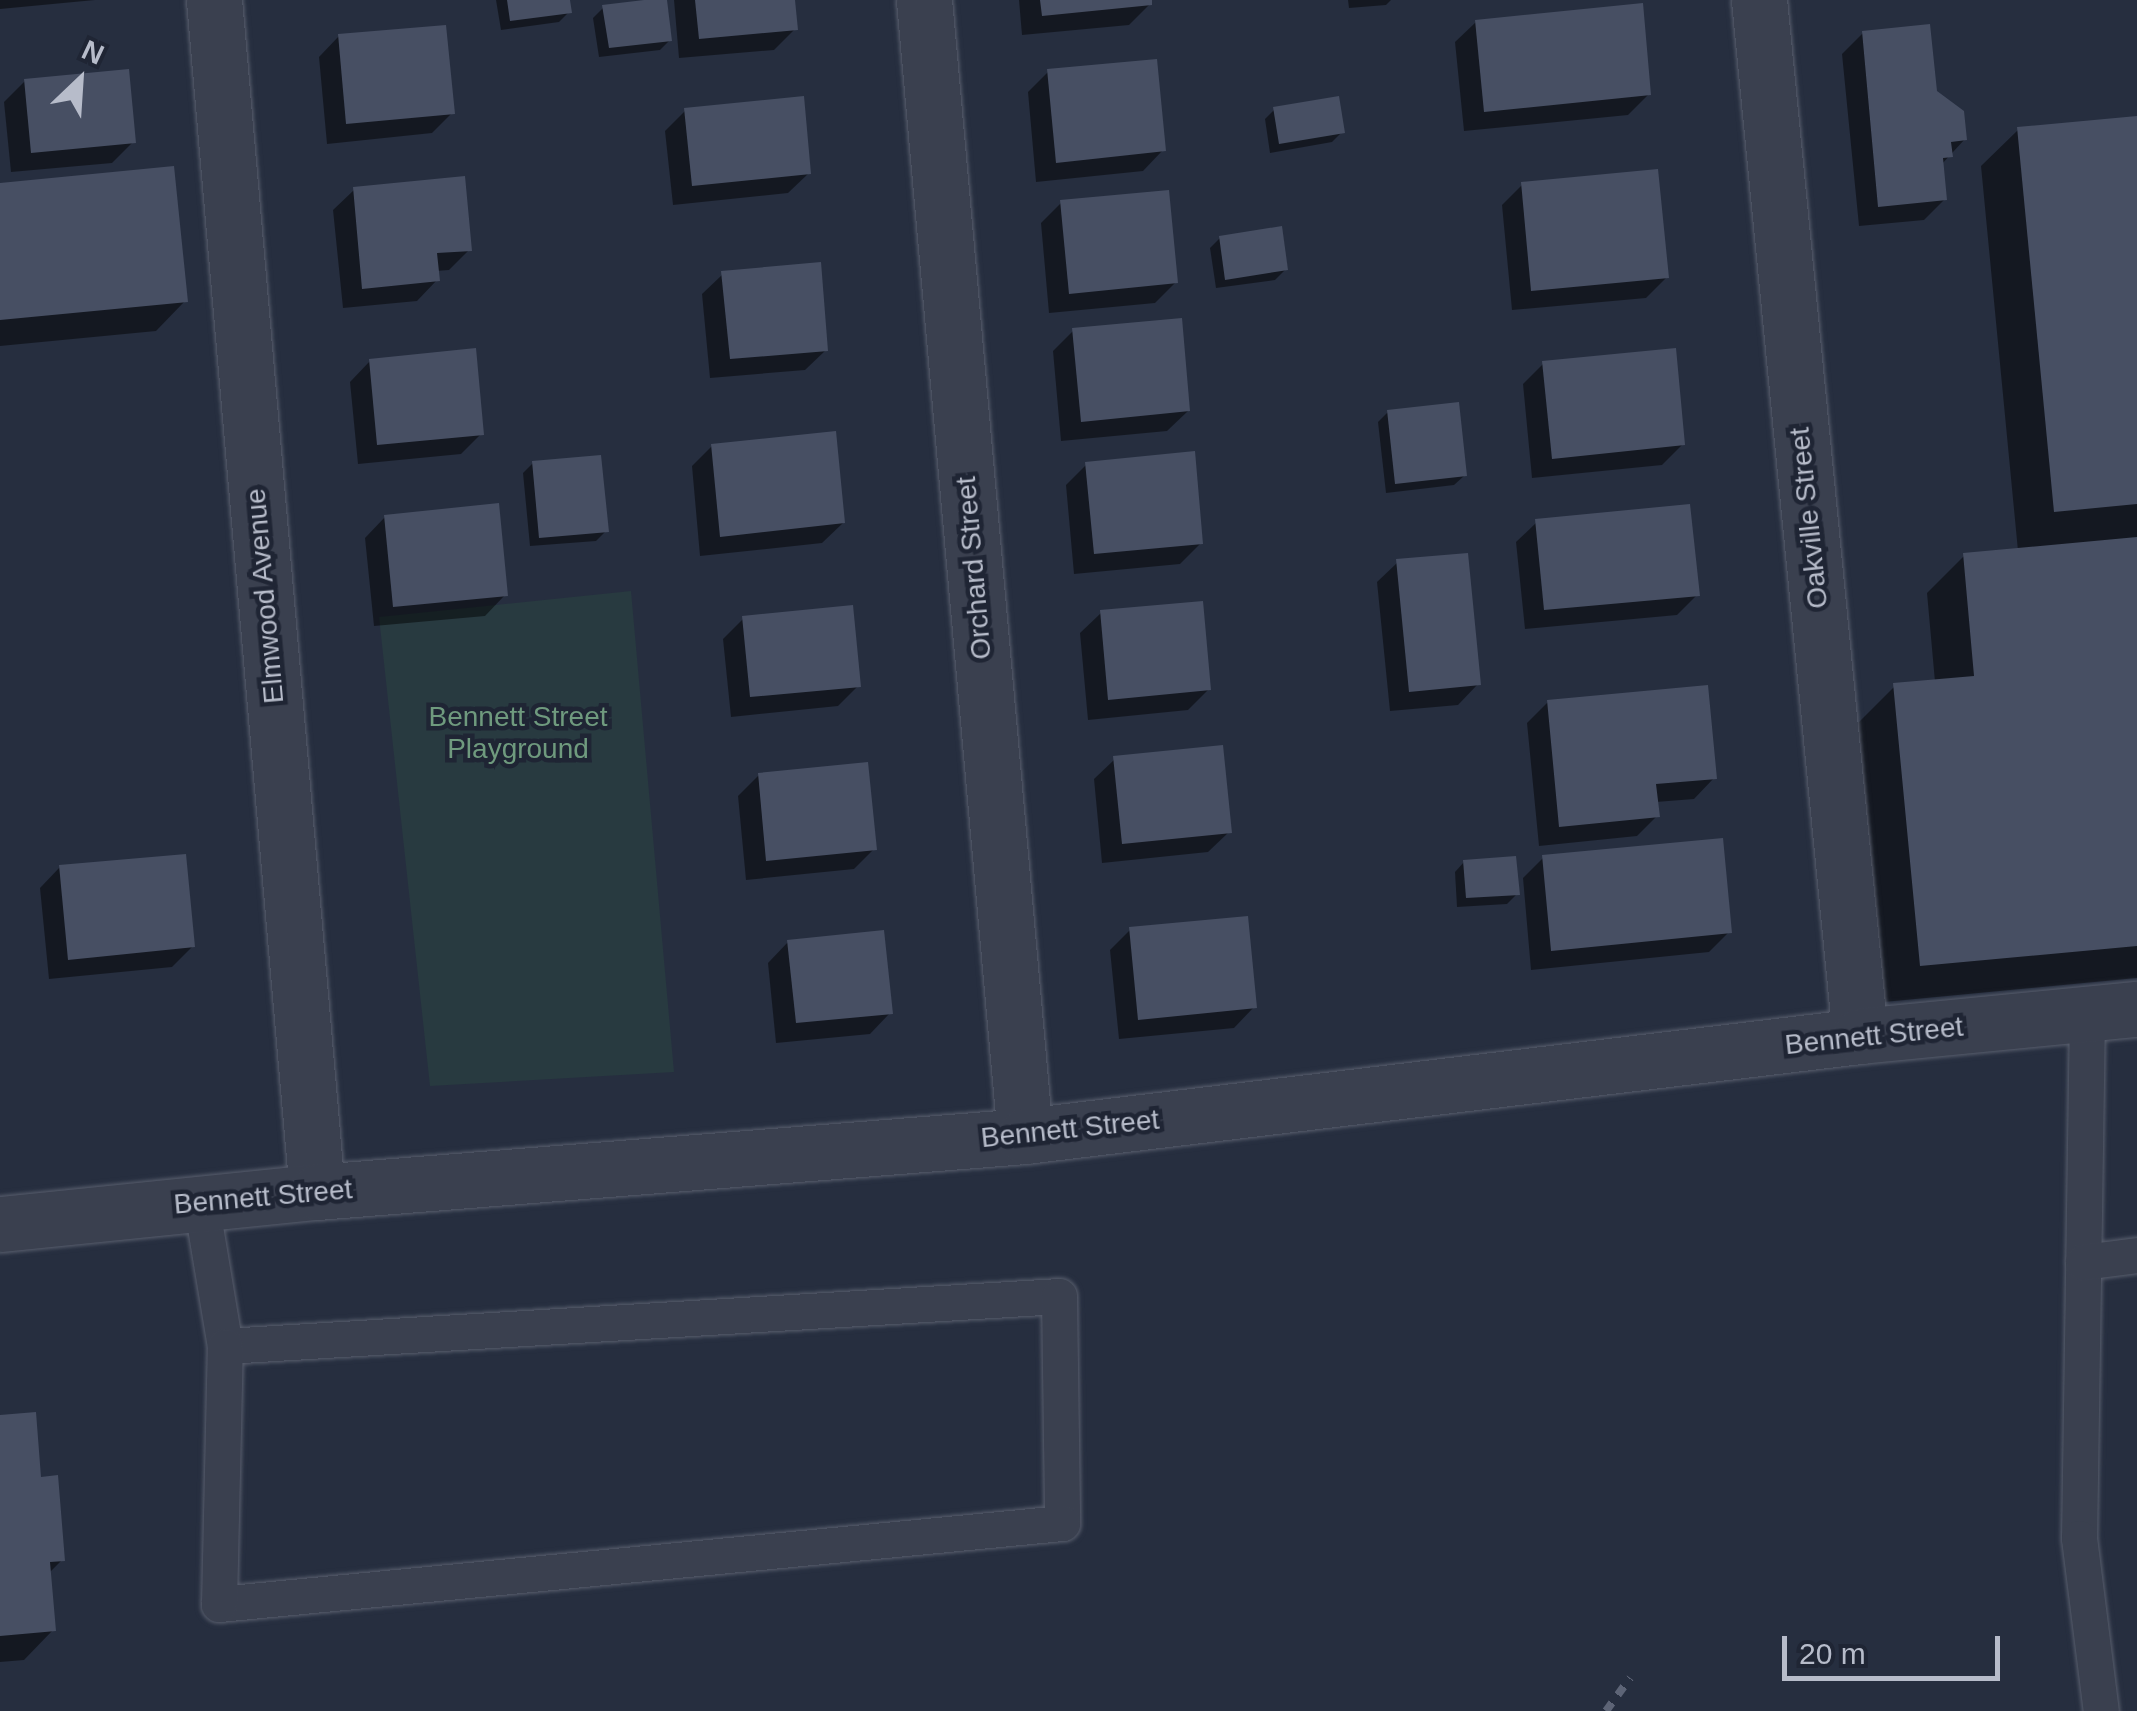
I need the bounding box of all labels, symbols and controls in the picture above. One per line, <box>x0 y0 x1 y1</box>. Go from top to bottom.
north arrow <box>30 30 130 130</box>
text: N <box>77 34 109 71</box>
street label: Oakville Street <box>1783 426 1835 610</box>
street label: Orchard Street <box>949 475 999 661</box>
street label: Elmwood Avenue <box>239 486 291 706</box>
park label: Bennett Street Playground <box>428 700 608 766</box>
street label: Bennett Street <box>1783 1010 1965 1062</box>
street label: Bennett Street <box>979 1103 1161 1155</box>
street label: Bennett Street <box>172 1172 354 1222</box>
scale bar <box>1787 1616 2004 1678</box>
text: 20 m <box>1799 1637 1866 1670</box>

